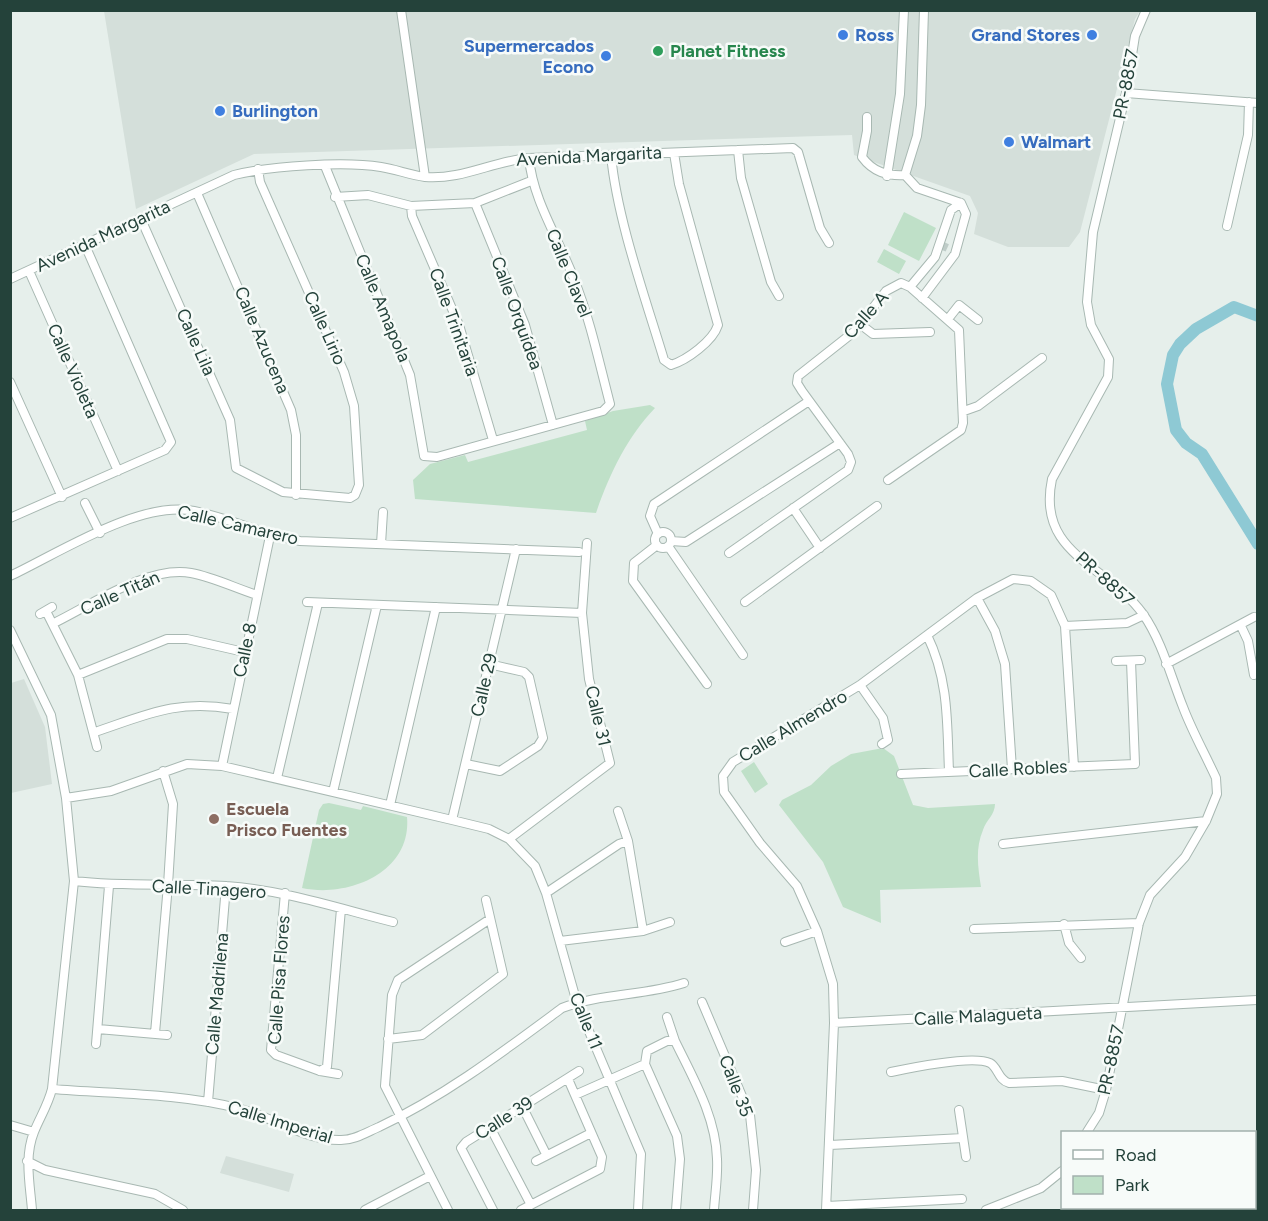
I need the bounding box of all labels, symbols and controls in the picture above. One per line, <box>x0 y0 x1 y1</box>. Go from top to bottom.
place label: Ross <box>855 24 894 46</box>
place label: Grand Stores <box>971 24 1081 46</box>
marker: Ross <box>836 28 850 42</box>
marker: Grand Stores <box>1085 28 1099 42</box>
place label: Supermercados Econo <box>464 35 595 78</box>
place label: Planet Fitness <box>670 40 786 62</box>
marker: Planet Fitness <box>651 44 665 58</box>
street label: PR-8857 <box>1108 47 1144 121</box>
marker: Supermercados Econo <box>599 49 613 63</box>
place label: Burlington <box>232 100 318 122</box>
marker: Burlington <box>213 104 227 118</box>
place label: Walmart <box>1021 131 1091 153</box>
marker: Walmart <box>1002 135 1016 149</box>
street label: Avenida Margarita <box>516 141 662 171</box>
street label: Avenida Margarita <box>32 195 174 277</box>
street label: Calle Clavel <box>541 226 597 320</box>
street label: Calle Amapola <box>350 251 416 365</box>
street label: Calle Orquídea <box>486 254 548 372</box>
street label: Calle Trinitaria <box>424 265 484 379</box>
street label: Calle Azucena <box>230 283 294 397</box>
street label: Calle A <box>839 287 893 343</box>
street label: Calle Lirio <box>299 288 351 368</box>
street label: Calle Lila <box>172 305 220 379</box>
street label: Calle Violeta <box>42 320 104 422</box>
street label: Calle Camarero <box>175 500 301 550</box>
street label: PR-8857 <box>1071 547 1139 611</box>
street label: Calle Titán <box>77 566 163 620</box>
street label: Calle 8 <box>228 621 262 679</box>
street label: Calle 29 <box>466 651 502 719</box>
street label: Calle 31 <box>580 684 616 748</box>
street label: Calle Almendro <box>735 685 851 767</box>
street label: Calle Robles <box>968 755 1068 783</box>
place label: Escuela Prisco Fuentes <box>226 798 348 841</box>
marker: Escuela Prisco Fuentes <box>207 812 221 826</box>
street label: Calle Tinagero <box>151 875 267 903</box>
street label: Calle Pisa Flores <box>264 915 294 1045</box>
street label: Calle Madrilena <box>201 932 233 1056</box>
street label: Calle 11 <box>565 989 607 1053</box>
street label: Calle Malagueta <box>913 1002 1043 1030</box>
street label: PR-8857 <box>1093 1023 1129 1097</box>
street label: Calle 35 <box>714 1052 758 1120</box>
street label: Calle 39 <box>471 1092 537 1144</box>
street label: Calle Imperial <box>225 1096 335 1148</box>
legend <box>1061 1131 1256 1209</box>
text: Road <box>1115 1144 1156 1166</box>
text: Park <box>1115 1174 1150 1196</box>

